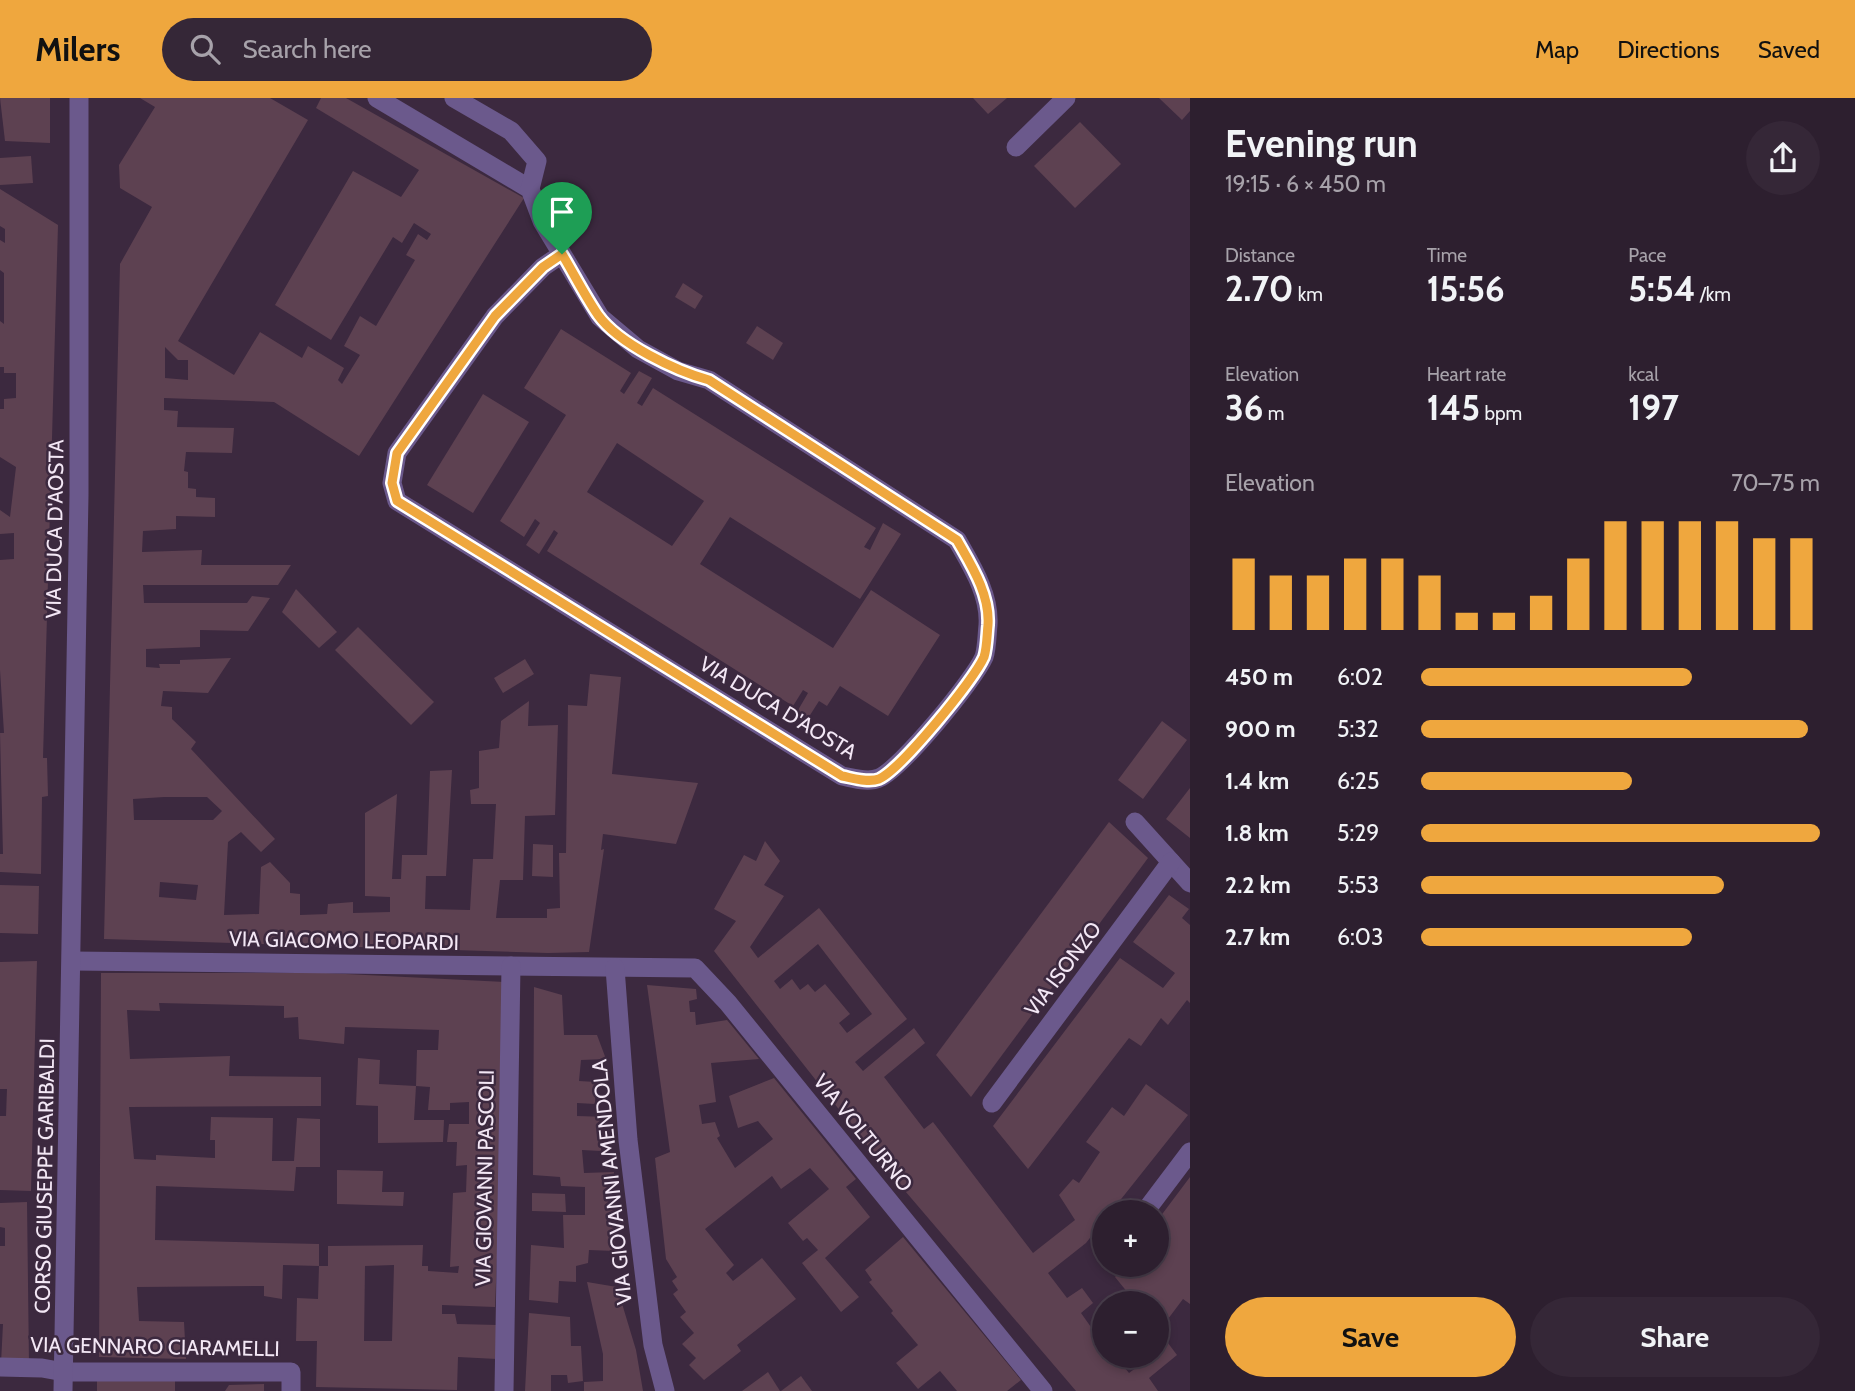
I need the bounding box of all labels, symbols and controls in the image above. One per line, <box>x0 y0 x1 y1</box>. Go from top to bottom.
search box <box>162 18 652 81</box>
text: Milers <box>35 29 120 69</box>
icon: search <box>186 30 224 68</box>
text: Search here <box>242 33 372 65</box>
text: Map <box>1535 35 1579 64</box>
text: Directions <box>1617 35 1720 64</box>
text: Saved <box>1758 35 1820 64</box>
text: Evening run <box>1225 120 1418 167</box>
button: share <box>1746 121 1820 195</box>
text: 19:15 · 6 × 450 m <box>1225 170 1386 198</box>
pin <box>532 182 592 254</box>
icon: arrive <box>543 193 581 231</box>
text: Distance <box>1225 244 1295 267</box>
text: Time <box>1427 244 1467 267</box>
text: Pace <box>1628 244 1666 267</box>
text: 2.70 <box>1225 267 1294 310</box>
text: 15:56 <box>1427 267 1505 310</box>
text: 5:54 <box>1628 267 1695 310</box>
text: km <box>1294 283 1323 306</box>
text: /km <box>1695 283 1731 306</box>
text: Elevation <box>1225 363 1299 386</box>
text: Heart rate <box>1427 363 1506 386</box>
text: kcal <box>1628 363 1659 386</box>
text: 36 <box>1225 386 1264 429</box>
text: 145 <box>1427 386 1480 429</box>
text: 197 <box>1628 386 1679 429</box>
text: m <box>1264 402 1285 425</box>
text: bpm <box>1480 402 1522 425</box>
street label: VIA DUCA D'AOSTA <box>40 439 69 619</box>
text: Elevation <box>1225 469 1315 497</box>
text: 70–75 m <box>1731 469 1820 497</box>
street label: VIA DUCA D'AOSTA <box>695 651 861 764</box>
text: 450 m <box>1225 663 1293 691</box>
text: 6:02 <box>1337 663 1383 691</box>
text: 900 m <box>1225 715 1296 743</box>
text: 5:32 <box>1337 715 1379 743</box>
text: 1.4 km <box>1225 767 1289 795</box>
text: 6:25 <box>1337 767 1379 795</box>
text: 1.8 km <box>1225 819 1289 847</box>
text: 5:29 <box>1337 819 1379 847</box>
text: 2.2 km <box>1225 871 1291 899</box>
text: 5:53 <box>1337 871 1379 899</box>
street label: VIA ISONZO <box>1019 917 1106 1021</box>
text: 2.7 km <box>1225 923 1290 951</box>
text: 6:03 <box>1337 923 1383 951</box>
street label: VIA GIACOMO LEOPARDI <box>229 926 459 955</box>
street label: CORSO GIUSEPPE GARIBALDI <box>30 1038 59 1314</box>
street label: VIA GIOVANNI AMENDOLA <box>586 1058 637 1306</box>
street label: VIA GIOVANNI PASCOLI <box>470 1069 499 1287</box>
street label: VIA VOLTURNO <box>808 1069 918 1196</box>
map controls <box>1092 1200 1169 1368</box>
button: + <box>1092 1200 1169 1277</box>
button: − <box>1092 1291 1169 1368</box>
button: Save <box>1225 1297 1516 1377</box>
button: Share <box>1530 1297 1820 1377</box>
street label: VIA GENNARO CIARAMELLI <box>30 1332 280 1361</box>

